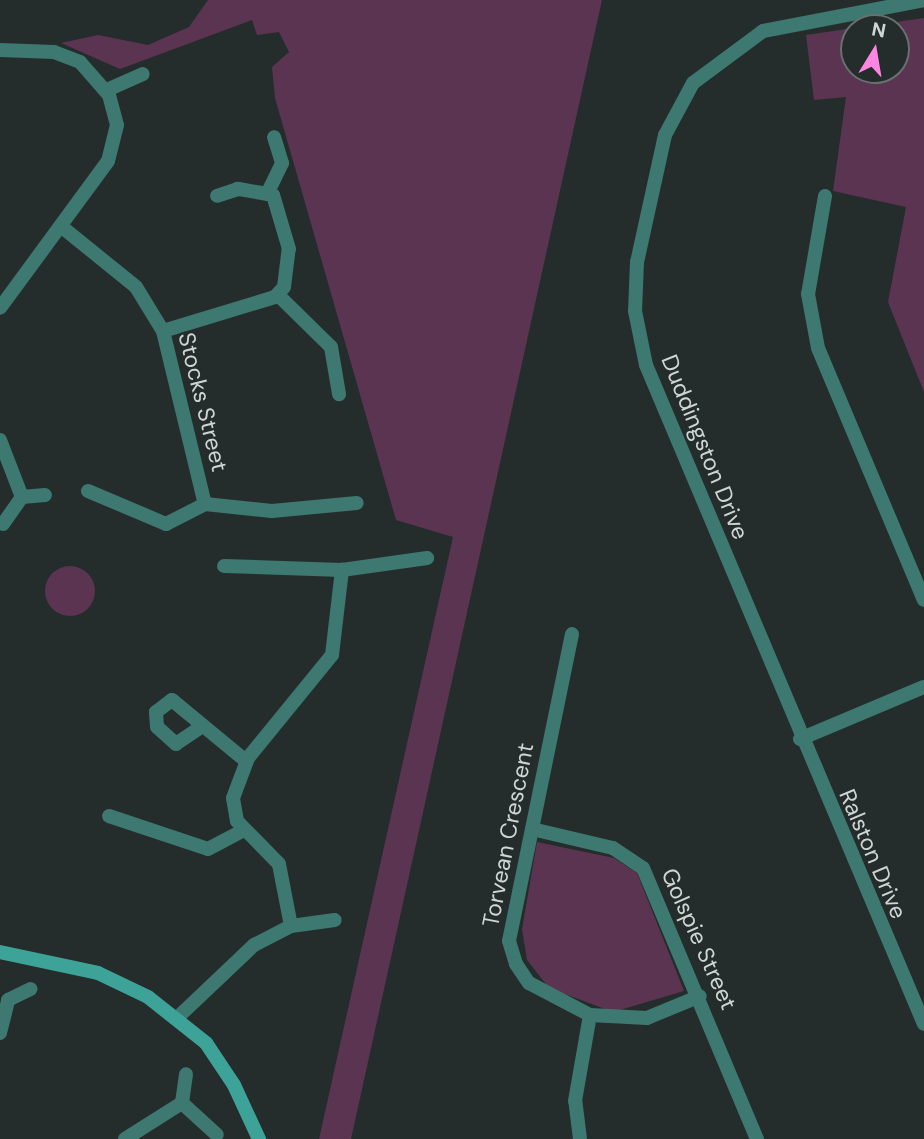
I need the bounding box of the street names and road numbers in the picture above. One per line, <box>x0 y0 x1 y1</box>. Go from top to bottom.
street label: Stocks Street <box>172 329 234 475</box>
street label: Duddingston Drive <box>655 351 755 543</box>
street label: Torvean Crescent <box>477 741 539 929</box>
street label: Ralston Drive <box>833 785 913 923</box>
street label: Golspie Street <box>655 864 743 1014</box>

